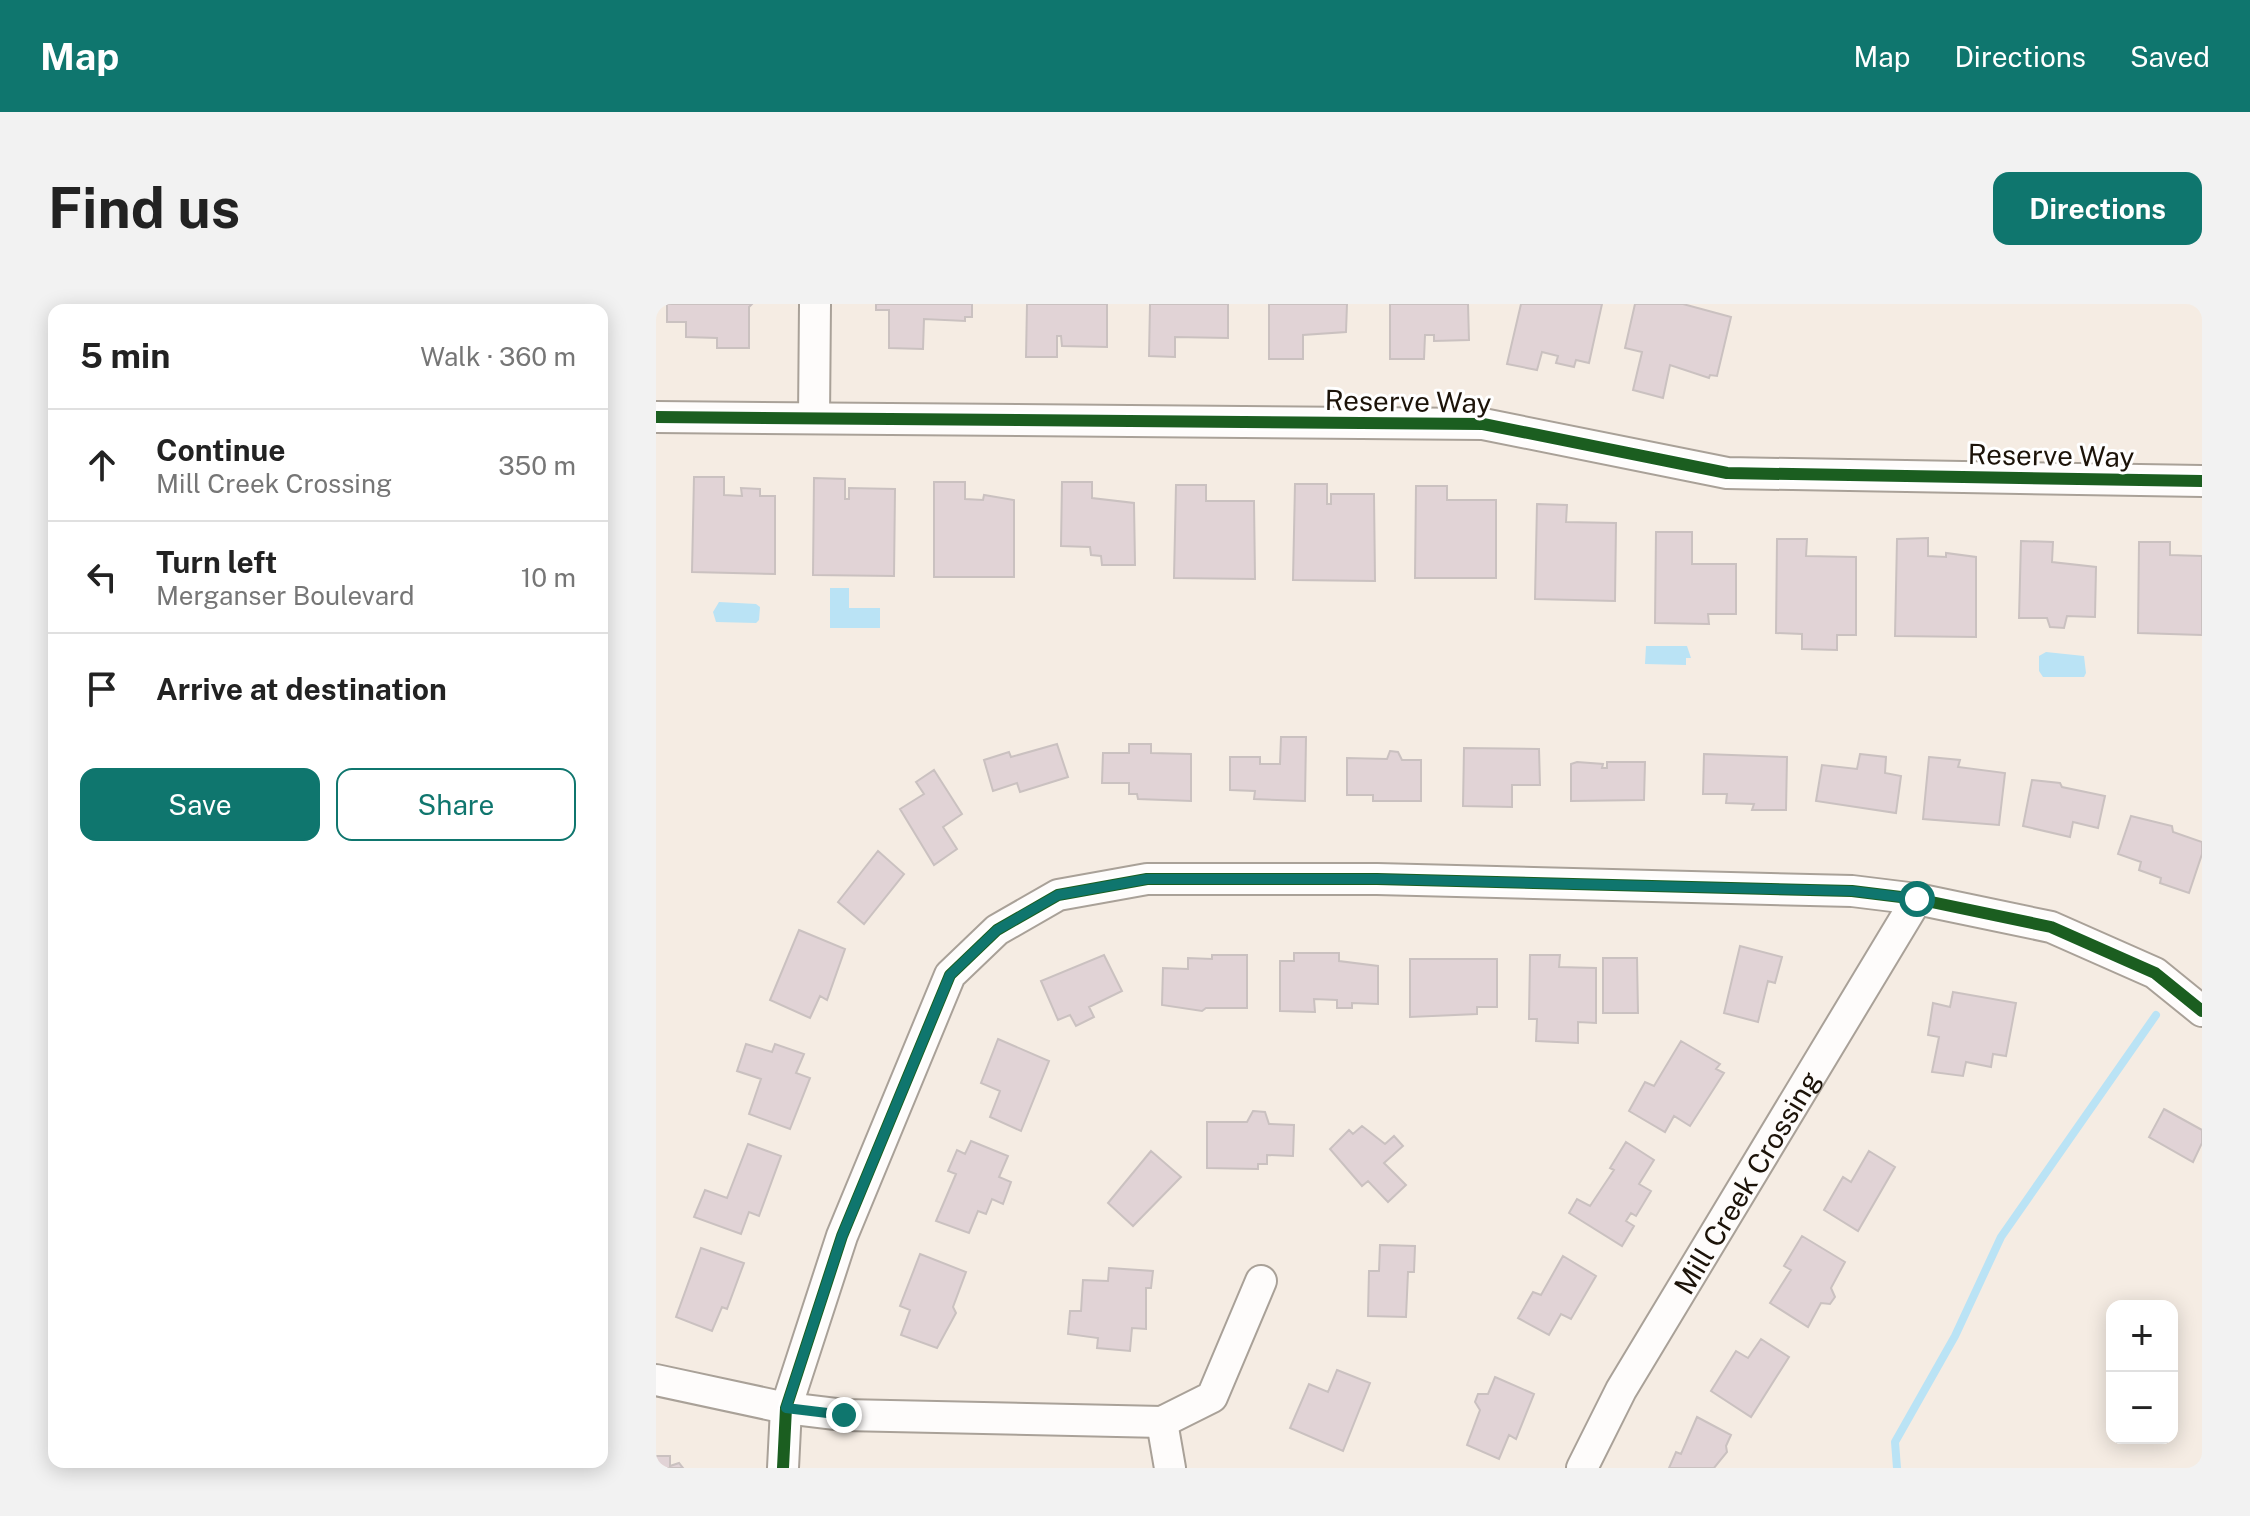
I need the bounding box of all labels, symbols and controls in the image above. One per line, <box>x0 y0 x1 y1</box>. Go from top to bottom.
text: Map <box>40 34 119 79</box>
text: Map <box>1854 40 1910 73</box>
text: Directions <box>1954 40 2086 73</box>
text: Saved <box>2130 40 2210 73</box>
button: Directions <box>1993 172 2202 245</box>
text: Find us <box>48 175 240 241</box>
text: 5 min <box>80 336 170 376</box>
text: Walk · 360 m <box>420 341 576 372</box>
street label: Reserve Way <box>1324 383 1492 419</box>
text: Continue <box>156 432 286 468</box>
street label: Reserve Way <box>1967 437 2135 473</box>
icon: ahead <box>80 443 124 487</box>
text: 350 m <box>498 450 576 481</box>
text: Mill Creek Crossing <box>156 468 392 499</box>
text: Turn left <box>156 544 277 580</box>
icon: left <box>80 555 124 599</box>
text: 10 m <box>521 562 576 593</box>
text: Merganser Boulevard <box>156 580 415 611</box>
icon: arrive <box>80 667 124 711</box>
text: Arrive at destination <box>156 671 447 707</box>
button: Save <box>80 768 320 841</box>
button: Share <box>336 768 576 841</box>
route start <box>1899 881 1935 917</box>
street label: Mill Creek Crossing <box>1667 1065 1826 1300</box>
map controls <box>2106 1300 2178 1444</box>
button: + <box>2106 1300 2178 1372</box>
button: − <box>2106 1372 2178 1444</box>
route end <box>826 1397 862 1433</box>

